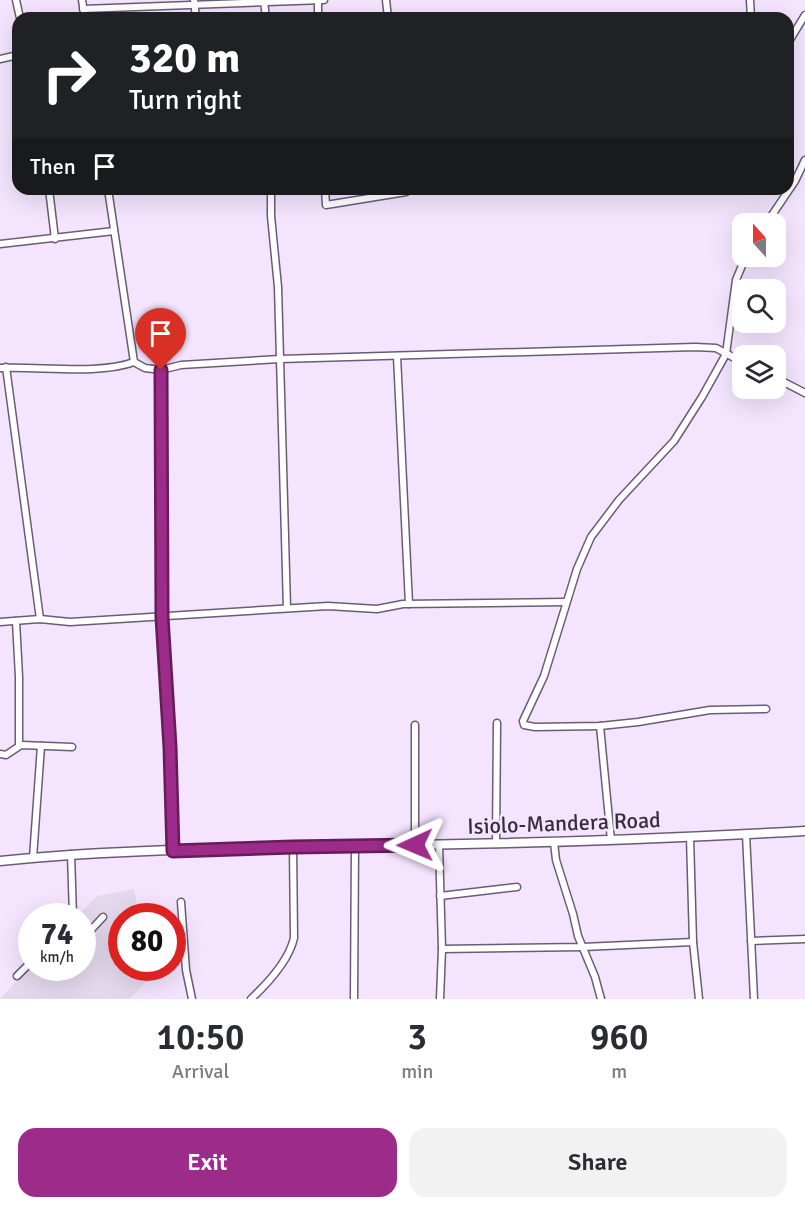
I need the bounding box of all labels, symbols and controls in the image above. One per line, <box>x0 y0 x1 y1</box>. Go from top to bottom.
text: 320 m <box>129 33 240 84</box>
icon: right <box>30 36 108 114</box>
text: Turn right <box>129 84 242 117</box>
icon: arrive <box>88 150 121 183</box>
text: Then <box>30 153 76 180</box>
north arrow <box>732 213 786 267</box>
map controls <box>732 213 786 399</box>
button: search <box>732 279 786 333</box>
pin <box>135 308 186 370</box>
icon: arrive <box>144 317 177 350</box>
button: layers <box>732 345 786 399</box>
street label: Isiolo-Mandera Road <box>467 806 661 840</box>
position arrow <box>383 813 447 877</box>
speed limit sign: 80 <box>108 903 186 981</box>
text: 74 <box>41 916 73 953</box>
text: km/h <box>40 948 74 966</box>
text: 10:50 <box>157 1015 245 1060</box>
text: 3 <box>408 1015 427 1060</box>
text: 960 <box>590 1015 648 1060</box>
text: Arrival <box>172 1059 229 1084</box>
text: min <box>401 1059 433 1084</box>
text: m <box>611 1059 627 1084</box>
button: Exit <box>18 1128 397 1197</box>
button: Share <box>409 1128 787 1197</box>

